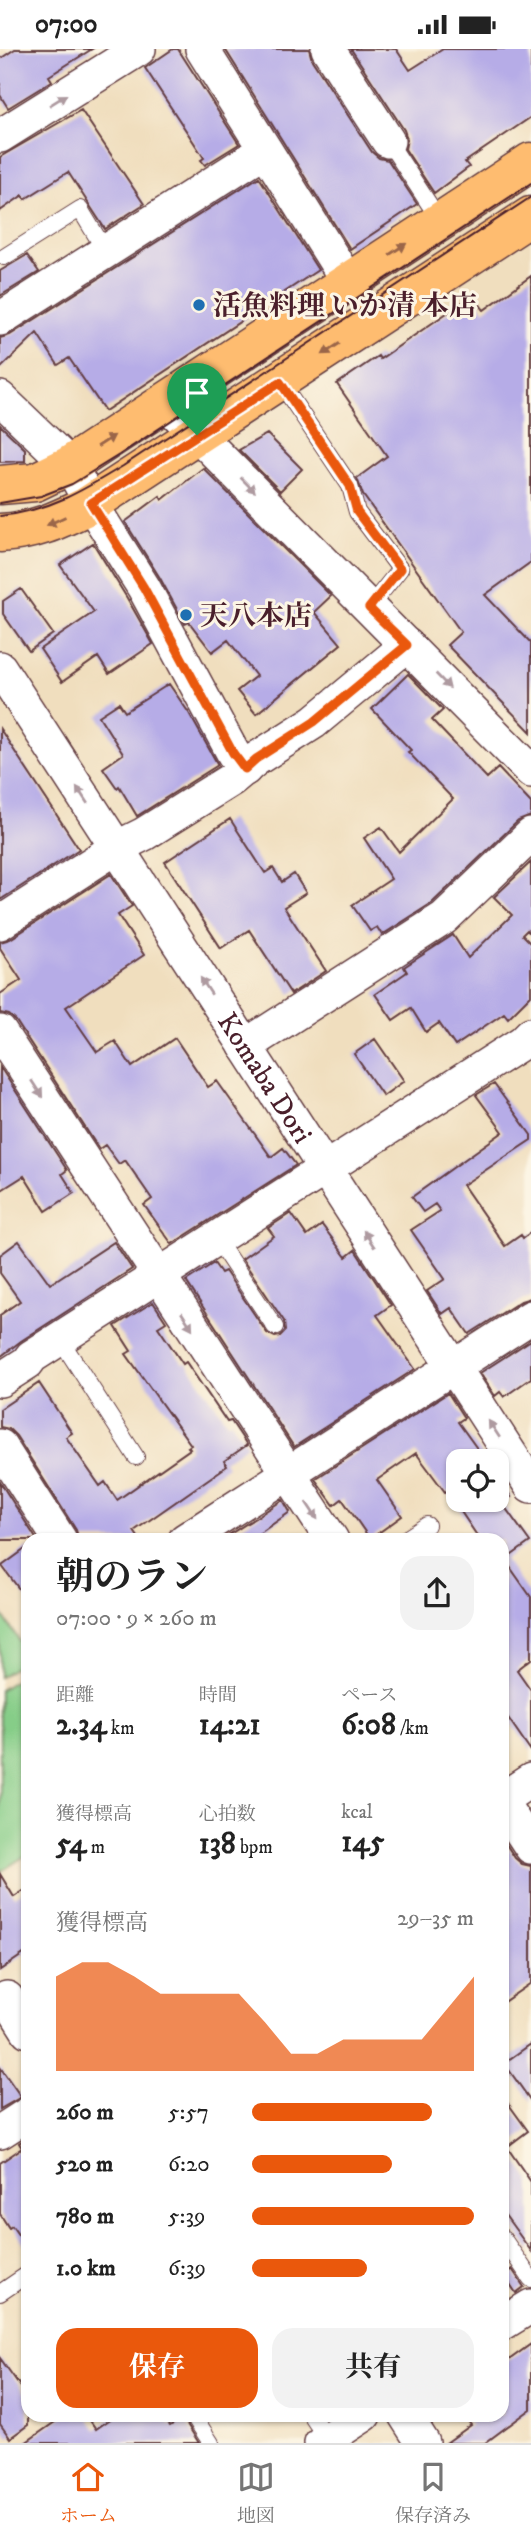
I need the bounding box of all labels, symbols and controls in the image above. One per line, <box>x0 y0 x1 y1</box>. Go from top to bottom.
text: 07:00 <box>35 8 97 41</box>
one-way arrow <box>48 94 67 107</box>
one-way arrow <box>389 243 408 256</box>
place label: 活魚料理 いか清 本店 <box>213 289 477 324</box>
marker: 活魚料理 いか清 本店 <box>191 297 207 313</box>
one-way arrow <box>321 342 341 355</box>
pin <box>167 363 227 435</box>
icon: arrive <box>178 374 216 412</box>
one-way arrow <box>97 434 115 448</box>
one-way arrow <box>239 477 256 494</box>
one-way arrow <box>45 516 66 527</box>
place label: 天八本店 <box>200 599 312 634</box>
marker: 天八本店 <box>178 607 194 623</box>
one-way arrow <box>434 672 450 689</box>
one-way arrow <box>75 786 89 804</box>
one-way arrow <box>200 976 213 995</box>
street label: Komaba Dori <box>209 1006 320 1150</box>
one-way arrow <box>30 1080 44 1098</box>
one-way arrow <box>363 1229 376 1248</box>
one-way arrow <box>180 1312 194 1330</box>
one-way arrow <box>488 1419 501 1438</box>
map controls <box>446 1449 509 1512</box>
button: locate <box>446 1449 509 1512</box>
one-way arrow <box>306 1501 319 1521</box>
text: 朝のラン <box>56 1554 208 1602</box>
button: share <box>400 1556 474 1630</box>
text: 07:00 · 9 × 260 m <box>56 1604 217 1633</box>
text: 距離 <box>56 1684 94 1707</box>
text: 時間 <box>199 1684 237 1707</box>
text: ペース <box>341 1684 397 1707</box>
text: 2.34 <box>56 1707 107 1744</box>
text: 14:21 <box>199 1707 261 1744</box>
text: 6:08 <box>341 1707 396 1744</box>
text: km <box>107 1717 135 1740</box>
text: /km <box>396 1717 429 1740</box>
text: kcal <box>341 1801 373 1824</box>
text: 獲得標高 <box>56 1803 132 1826</box>
text: 心拍数 <box>199 1803 256 1826</box>
text: 145 <box>341 1824 384 1861</box>
text: 54 <box>56 1826 87 1863</box>
text: 138 <box>199 1826 236 1863</box>
text: m <box>87 1836 105 1859</box>
text: bpm <box>236 1836 273 1859</box>
text: 29–35 m <box>397 1904 474 1933</box>
text: 獲得標高 <box>56 1909 148 1938</box>
text: 260 m <box>56 2098 114 2127</box>
text: 5:57 <box>168 2098 209 2127</box>
text: 520 m <box>56 2150 113 2179</box>
text: 6:20 <box>168 2150 210 2179</box>
text: 780 m <box>56 2202 114 2231</box>
text: 5:39 <box>168 2202 206 2231</box>
text: 1.0 km <box>56 2254 116 2283</box>
text: 6:39 <box>168 2254 206 2283</box>
button: 保存 <box>56 2328 258 2408</box>
button: 共有 <box>272 2328 474 2408</box>
tab: ホーム <box>60 2458 117 2528</box>
tab: 地図 <box>237 2458 275 2528</box>
tab: 保存済み <box>395 2458 471 2528</box>

